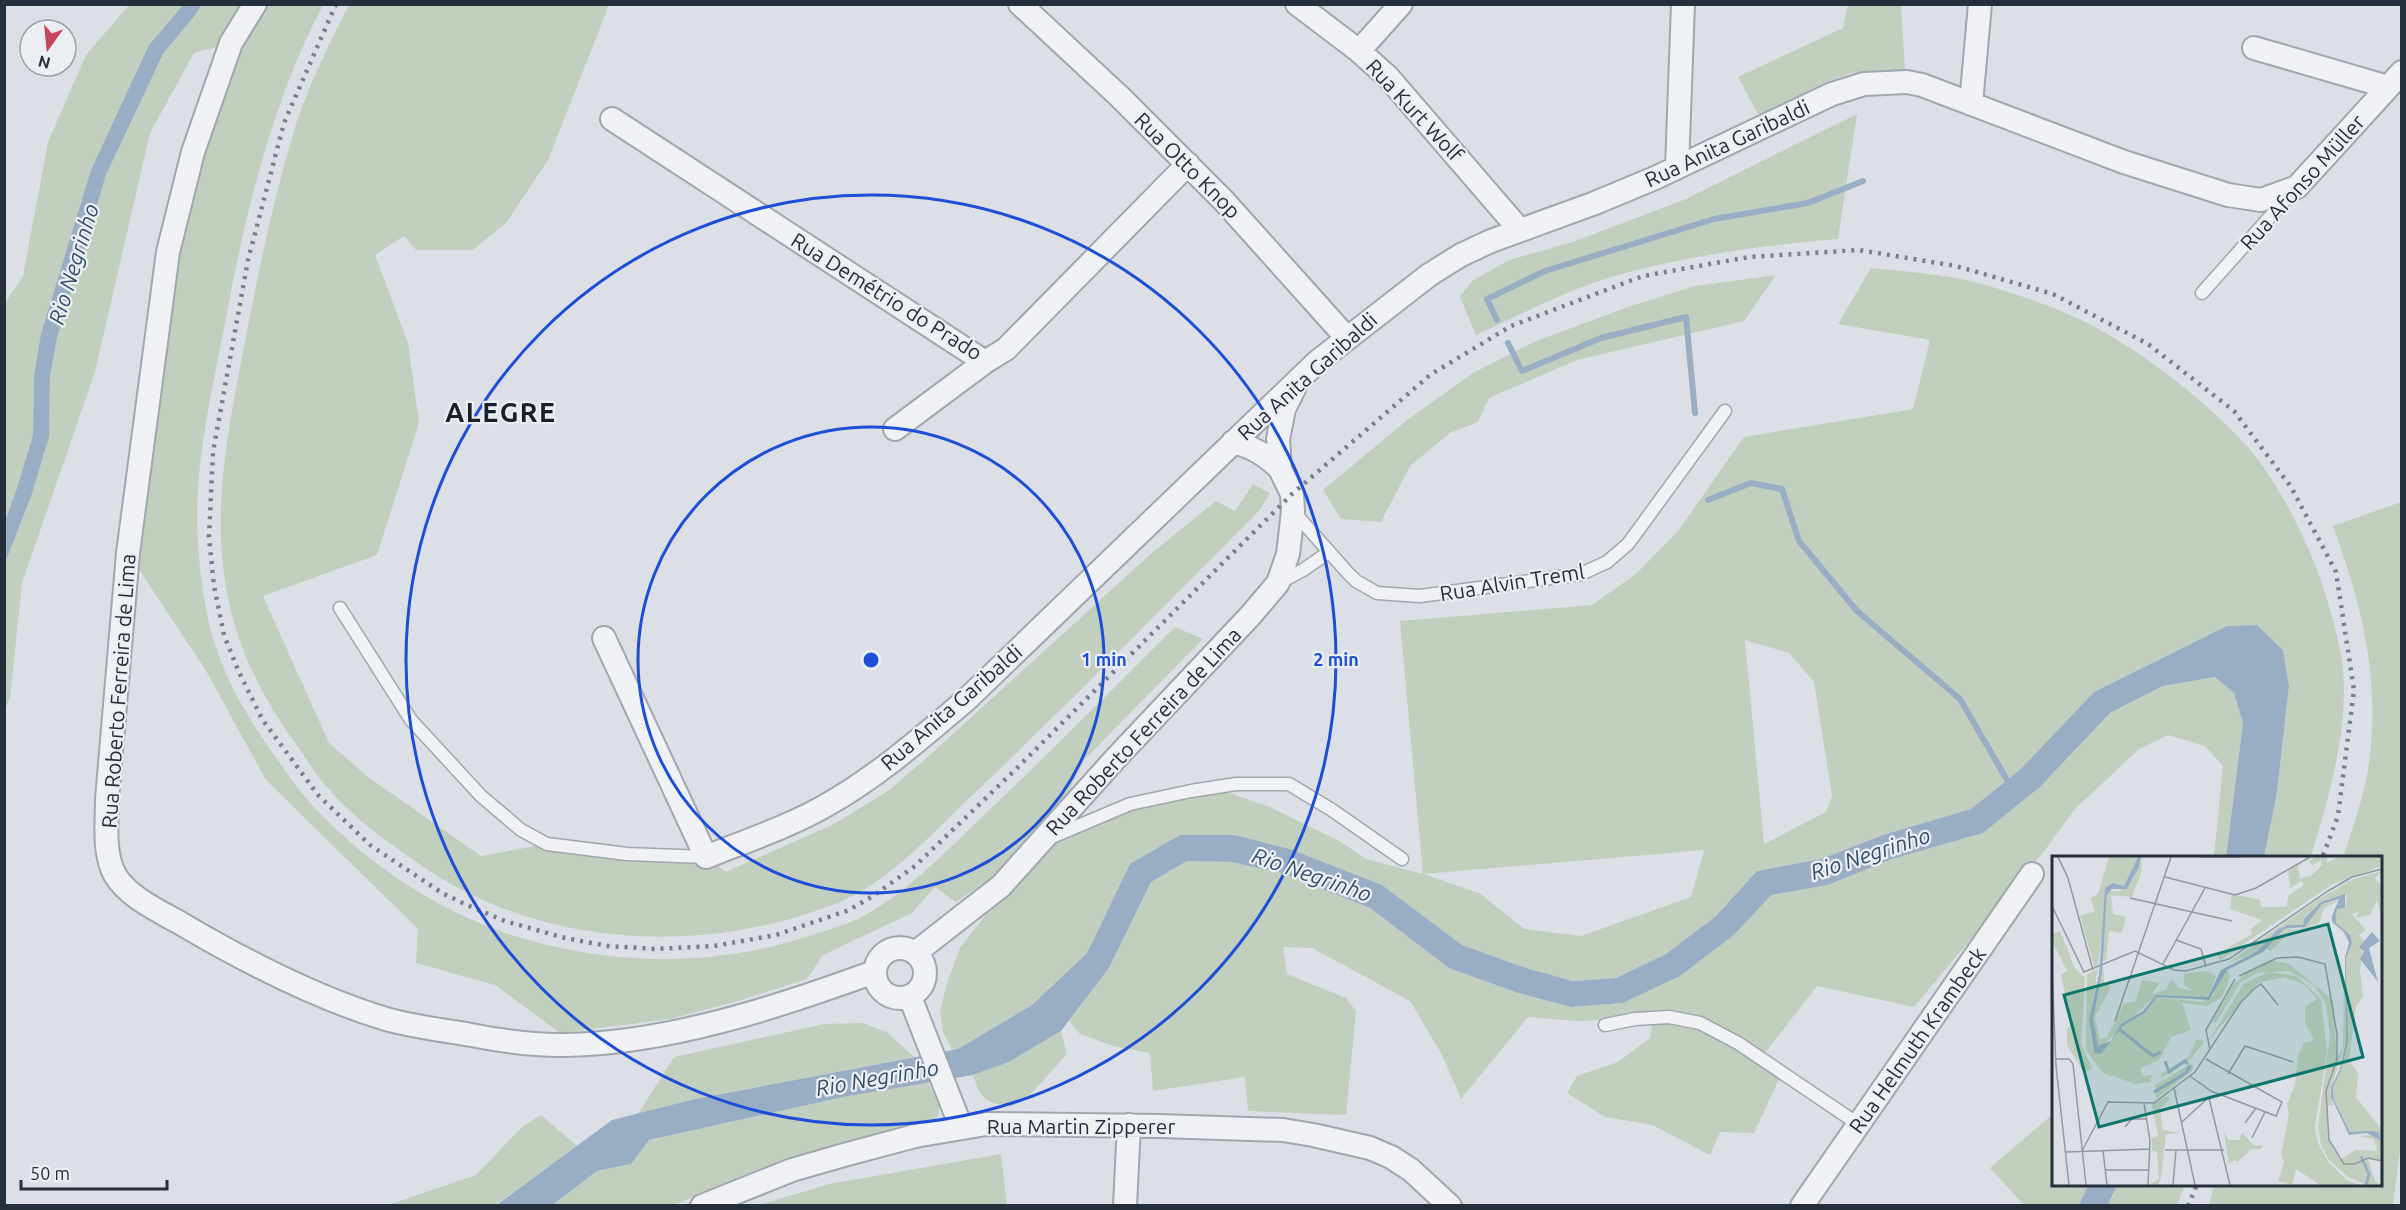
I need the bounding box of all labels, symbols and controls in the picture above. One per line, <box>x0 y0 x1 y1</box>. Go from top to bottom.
north arrow <box>18 18 78 78</box>
text: N <box>36 52 52 73</box>
street label: Rua Kurt Wolf <box>1361 54 1469 167</box>
street label: Rua Anita Garibaldi <box>1641 94 1813 192</box>
street label: Rua Otto Knop <box>1130 107 1246 223</box>
street label: Rua Afonso Müller <box>2235 109 2369 255</box>
water label: Rio Negrinho <box>43 201 103 327</box>
street label: Rua Demétrio do Prado <box>787 227 987 365</box>
street label: Rua Anita Garibaldi <box>1232 307 1382 445</box>
district label: ALEGRE <box>445 397 557 427</box>
street label: Rua Roberto Ferreira de Lima <box>96 553 140 829</box>
street label: Rua Alvin Treml <box>1438 559 1586 605</box>
street label: Rua Roberto Ferreira de Lima <box>1040 622 1246 840</box>
street label: Rua Anita Garibaldi <box>876 639 1026 775</box>
text: 1 min <box>1081 649 1127 669</box>
text: 2 min <box>1313 649 1359 669</box>
centre of rings <box>861 650 881 670</box>
water label: Rio Negrinho <box>1807 822 1933 884</box>
water label: Rio Negrinho <box>1249 842 1375 906</box>
inset map <box>2052 856 2382 1186</box>
street label: Rua Helmuth Krambeck <box>1844 942 1991 1138</box>
water label: Rio Negrinho <box>814 1054 941 1100</box>
street label: Rua Martin Zipperer <box>987 1114 1175 1138</box>
scale bar <box>21 1153 166 1191</box>
text: 50 m <box>30 1163 70 1183</box>

